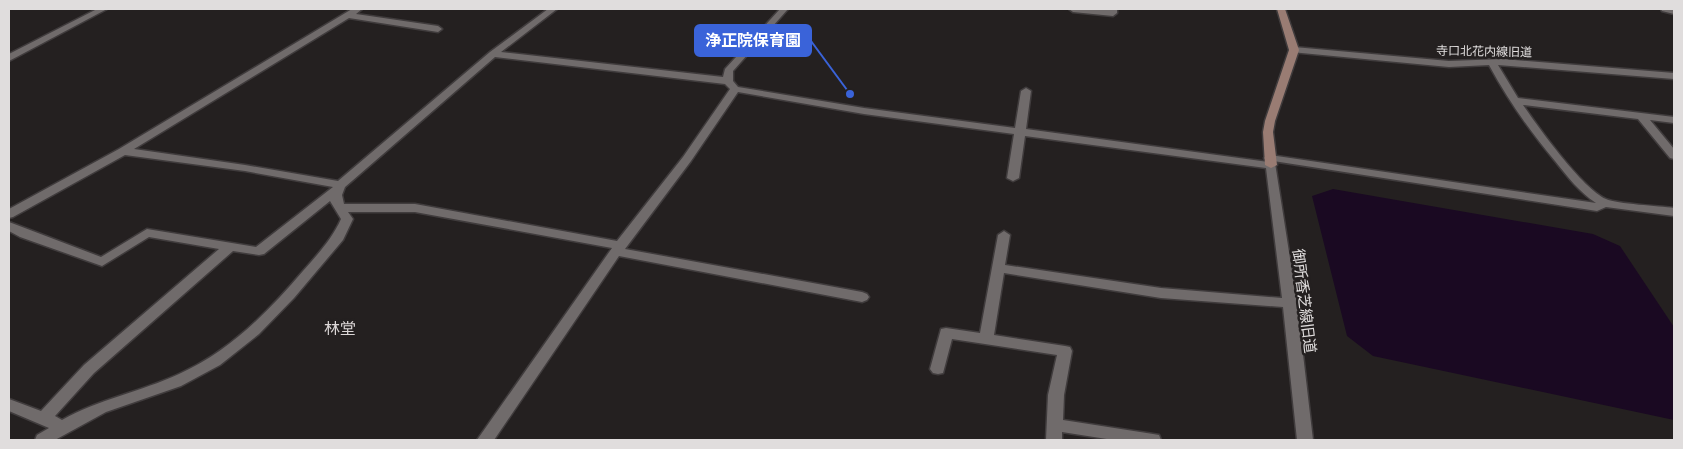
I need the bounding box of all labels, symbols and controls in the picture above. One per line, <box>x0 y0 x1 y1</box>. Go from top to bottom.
callout: 浄正院保育園 <box>695 25 811 56</box>
text: 浄正院保育園 <box>705 30 801 49</box>
street label: 寺口北花内線旧道 <box>1436 43 1532 59</box>
street label: 御所香芝線旧道 <box>1290 248 1320 354</box>
district label: 林堂 <box>324 318 356 337</box>

